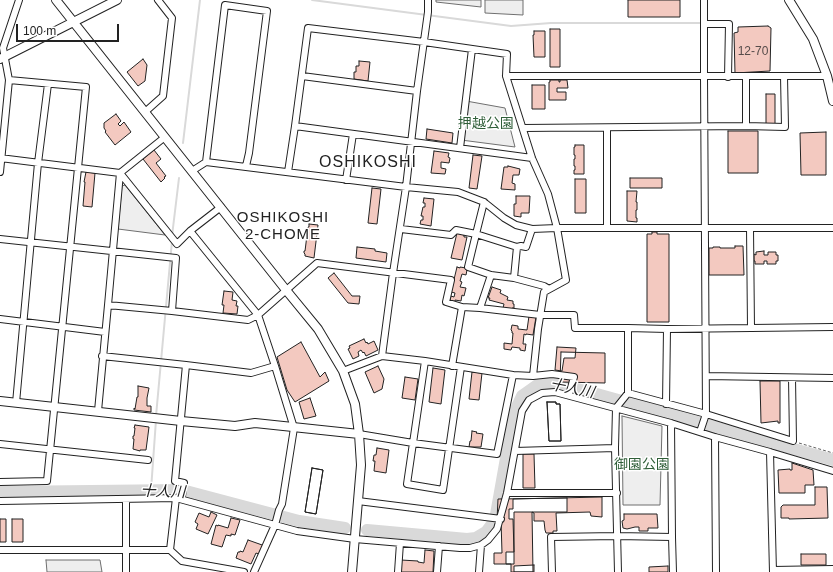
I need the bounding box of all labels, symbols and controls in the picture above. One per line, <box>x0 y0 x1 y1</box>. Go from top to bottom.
scale bar <box>18 16 121 42</box>
text: 100 m <box>23 24 56 38</box>
house number: 12-70 <box>738 45 768 59</box>
park label: 押越公園 <box>458 116 514 132</box>
district label: OSHIKOSHI <box>319 153 417 173</box>
district label: OSHIKOSHI 2-CHOME <box>237 209 329 244</box>
water label: 十人川 <box>548 376 596 402</box>
park label: 御園公園 <box>614 457 670 473</box>
water label: 十人川 <box>140 482 186 502</box>

